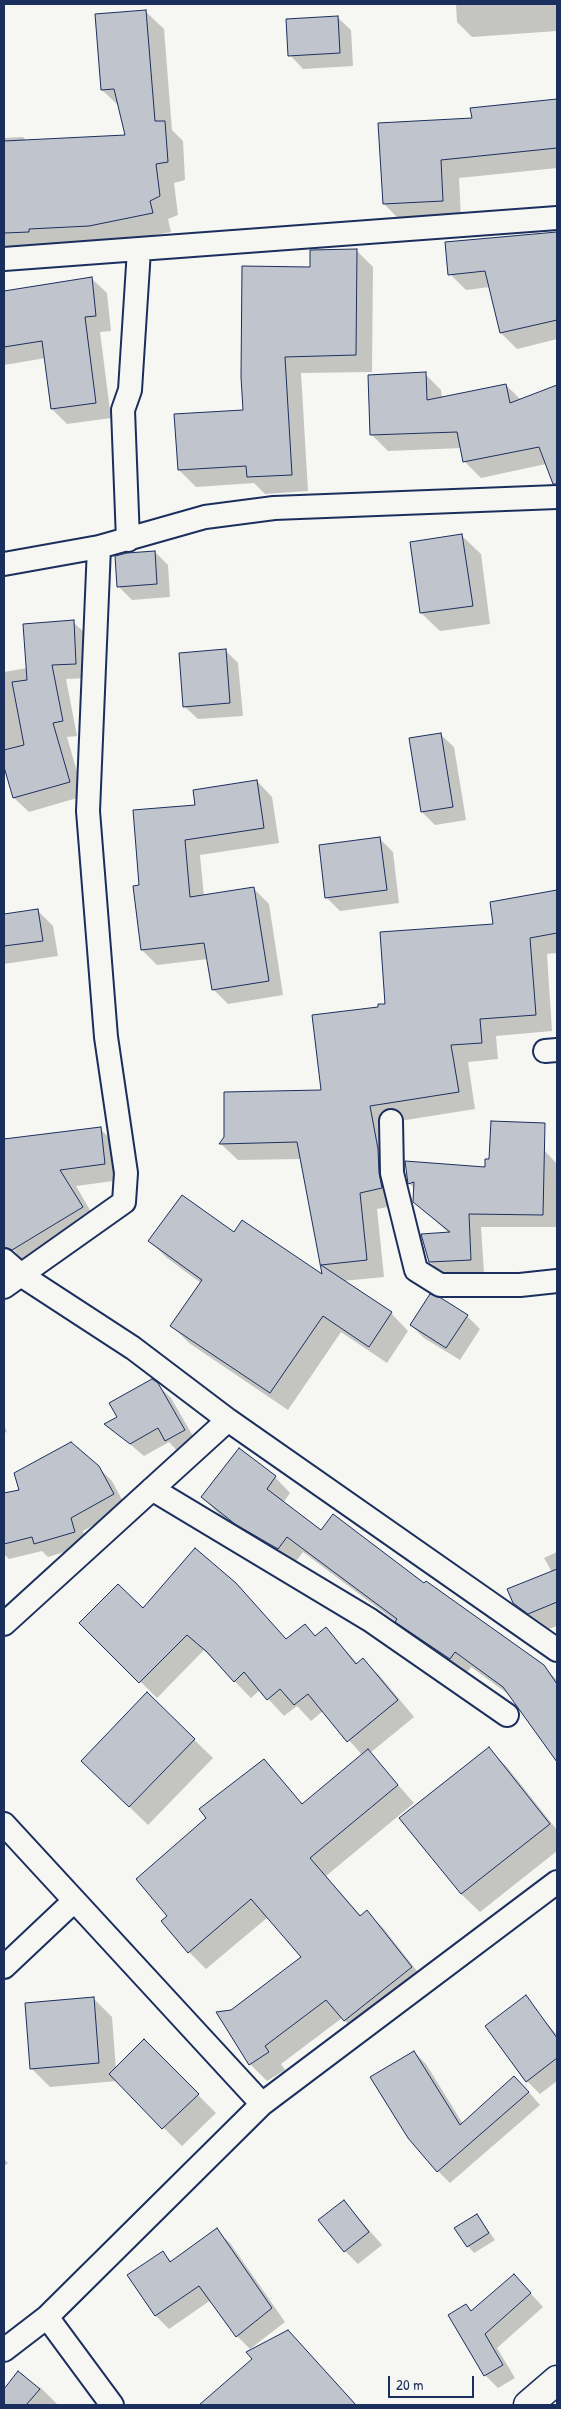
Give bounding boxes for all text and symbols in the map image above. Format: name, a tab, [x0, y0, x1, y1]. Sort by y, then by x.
scale bar	[391, 2366, 477, 2398]
text: 20 m	[396, 2374, 423, 2395]

